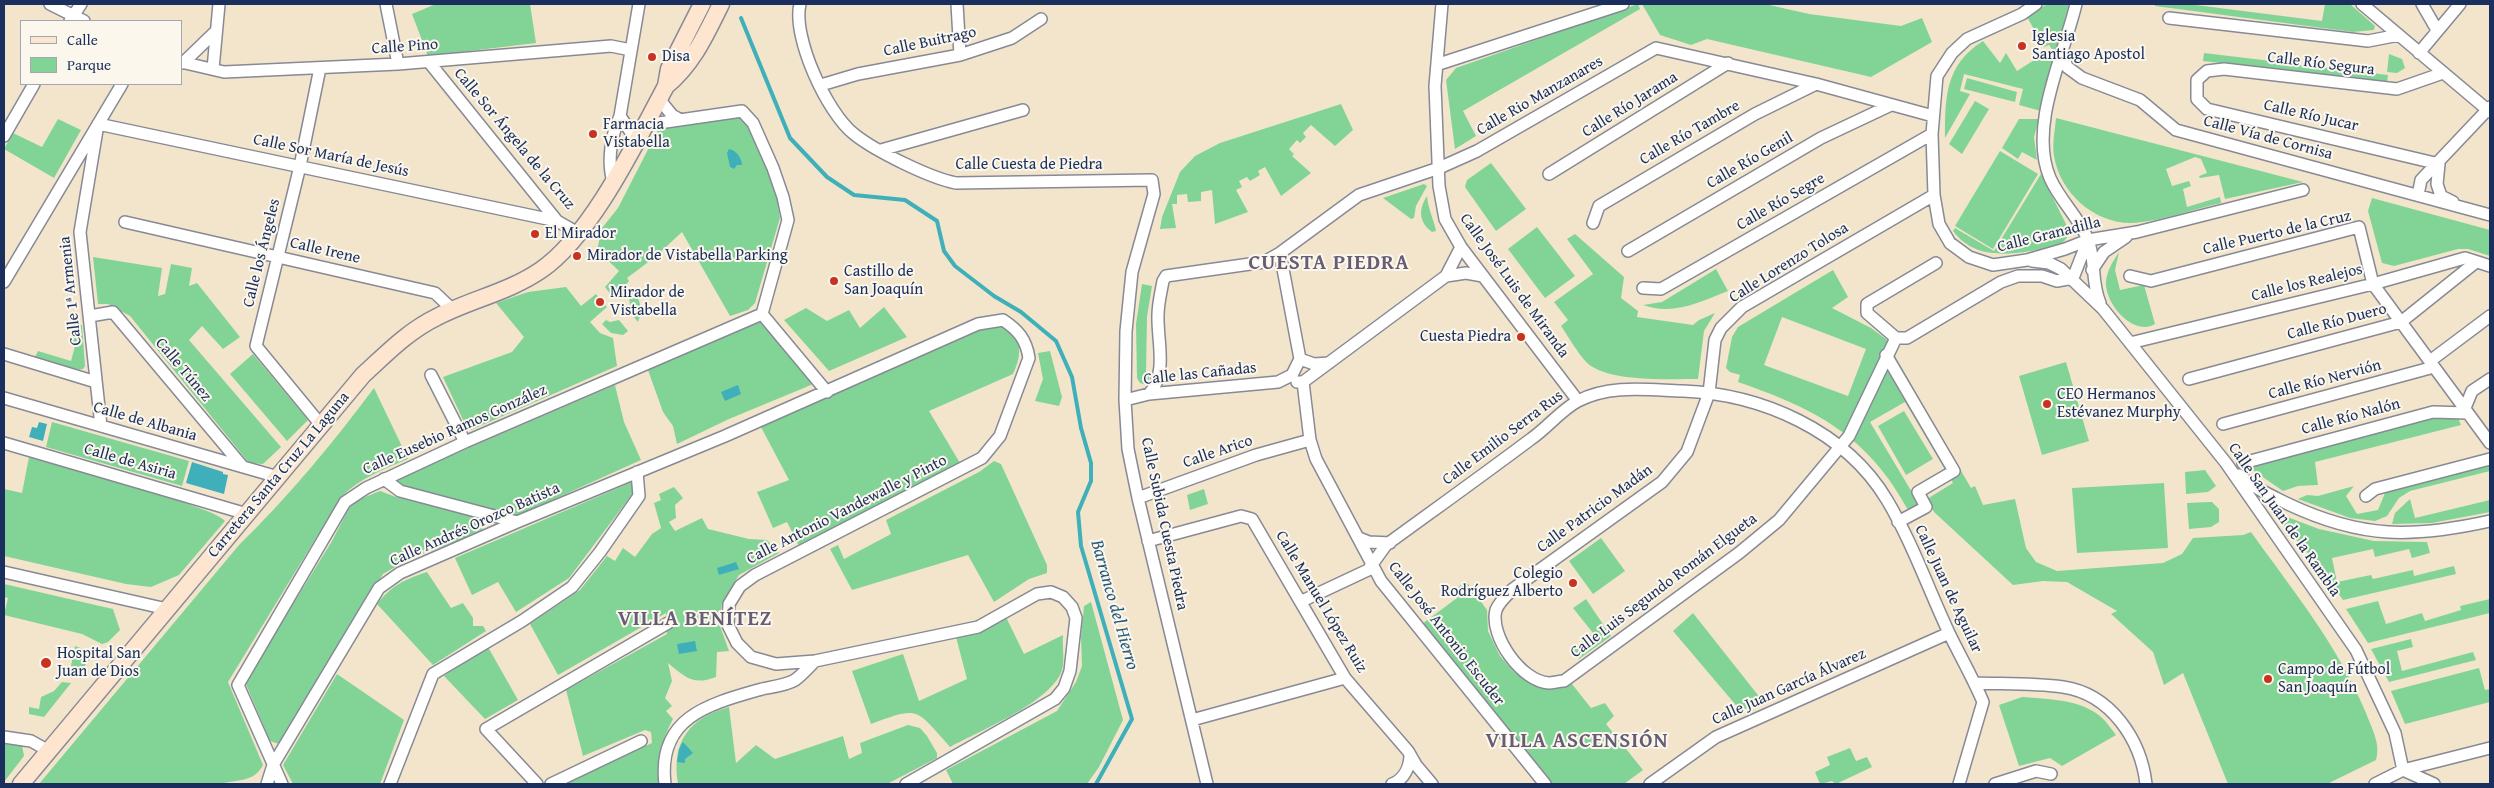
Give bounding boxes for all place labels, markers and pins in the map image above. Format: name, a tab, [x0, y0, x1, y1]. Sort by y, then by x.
place label: Iglesia Santiago Apostol	[2032, 27, 2145, 65]
marker: Iglesia Santiago Apostol	[2016, 40, 2028, 52]
place label: Disa	[662, 47, 690, 67]
marker: Disa	[646, 51, 658, 63]
place label: Farmacia Vistabella	[603, 115, 670, 153]
marker: Farmacia Vistabella	[587, 128, 599, 140]
place label: El Mirador	[545, 224, 616, 244]
marker: El Mirador	[529, 228, 541, 240]
place label: Mirador de Vistabella Parking	[587, 246, 788, 266]
marker: Mirador de Vistabella Parking	[571, 250, 583, 262]
place label: Castillo de San Joaquín	[844, 262, 923, 300]
marker: Castillo de San Joaquín	[828, 275, 840, 287]
place label: Mirador de Vistabella	[610, 283, 684, 321]
marker: Mirador de Vistabella	[594, 296, 606, 308]
place label: Cuesta Piedra	[1420, 327, 1511, 347]
marker: Cuesta Piedra	[1515, 331, 1527, 343]
place label: CEO Hermanos Estévanez Murphy	[2057, 385, 2181, 423]
marker: CEO Hermanos Estévanez Murphy	[2041, 398, 2053, 410]
place label: Colegio Rodríguez Alberto	[1441, 564, 1563, 602]
marker: Colegio Rodríguez Alberto	[1567, 577, 1579, 589]
place label: Hospital San Juan de Dios	[57, 644, 141, 682]
marker: Hospital San Juan de Dios	[39, 656, 53, 670]
place label: Campo de Fútbol San Joaquín	[2278, 660, 2390, 698]
marker: Campo de Fútbol San Joaquín	[2262, 673, 2274, 685]

